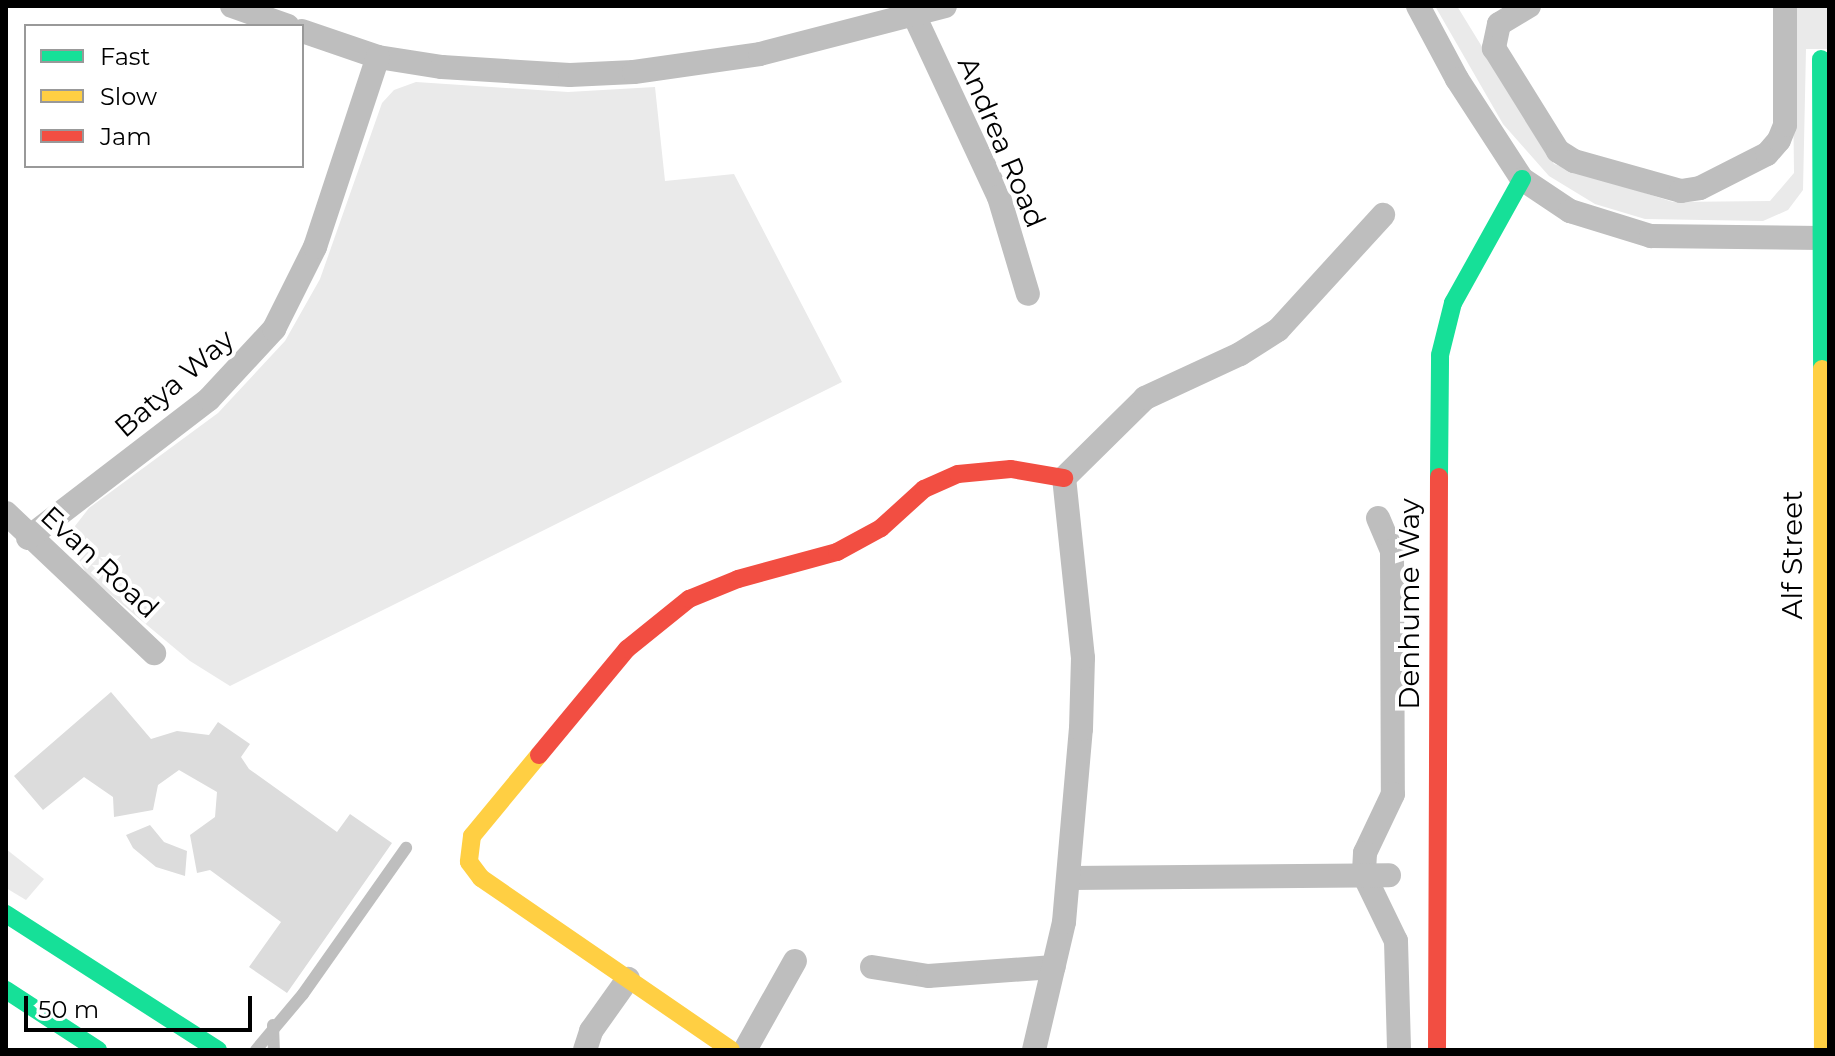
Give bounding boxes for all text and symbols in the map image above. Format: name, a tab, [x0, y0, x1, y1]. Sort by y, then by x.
legend	[24, 24, 304, 168]
text: Fast	[100, 42, 150, 71]
street label: Andrea Road	[951, 51, 1053, 233]
text: Slow	[100, 82, 157, 111]
text: Jam	[100, 122, 152, 151]
street label: Batya Way	[107, 322, 241, 444]
street label: Alf Street	[1775, 490, 1809, 620]
street label: Denhume Way	[1392, 498, 1426, 710]
street label: Evan Road	[34, 499, 166, 625]
scale bar	[28, 980, 256, 1030]
text: 50 m	[38, 995, 99, 1024]

